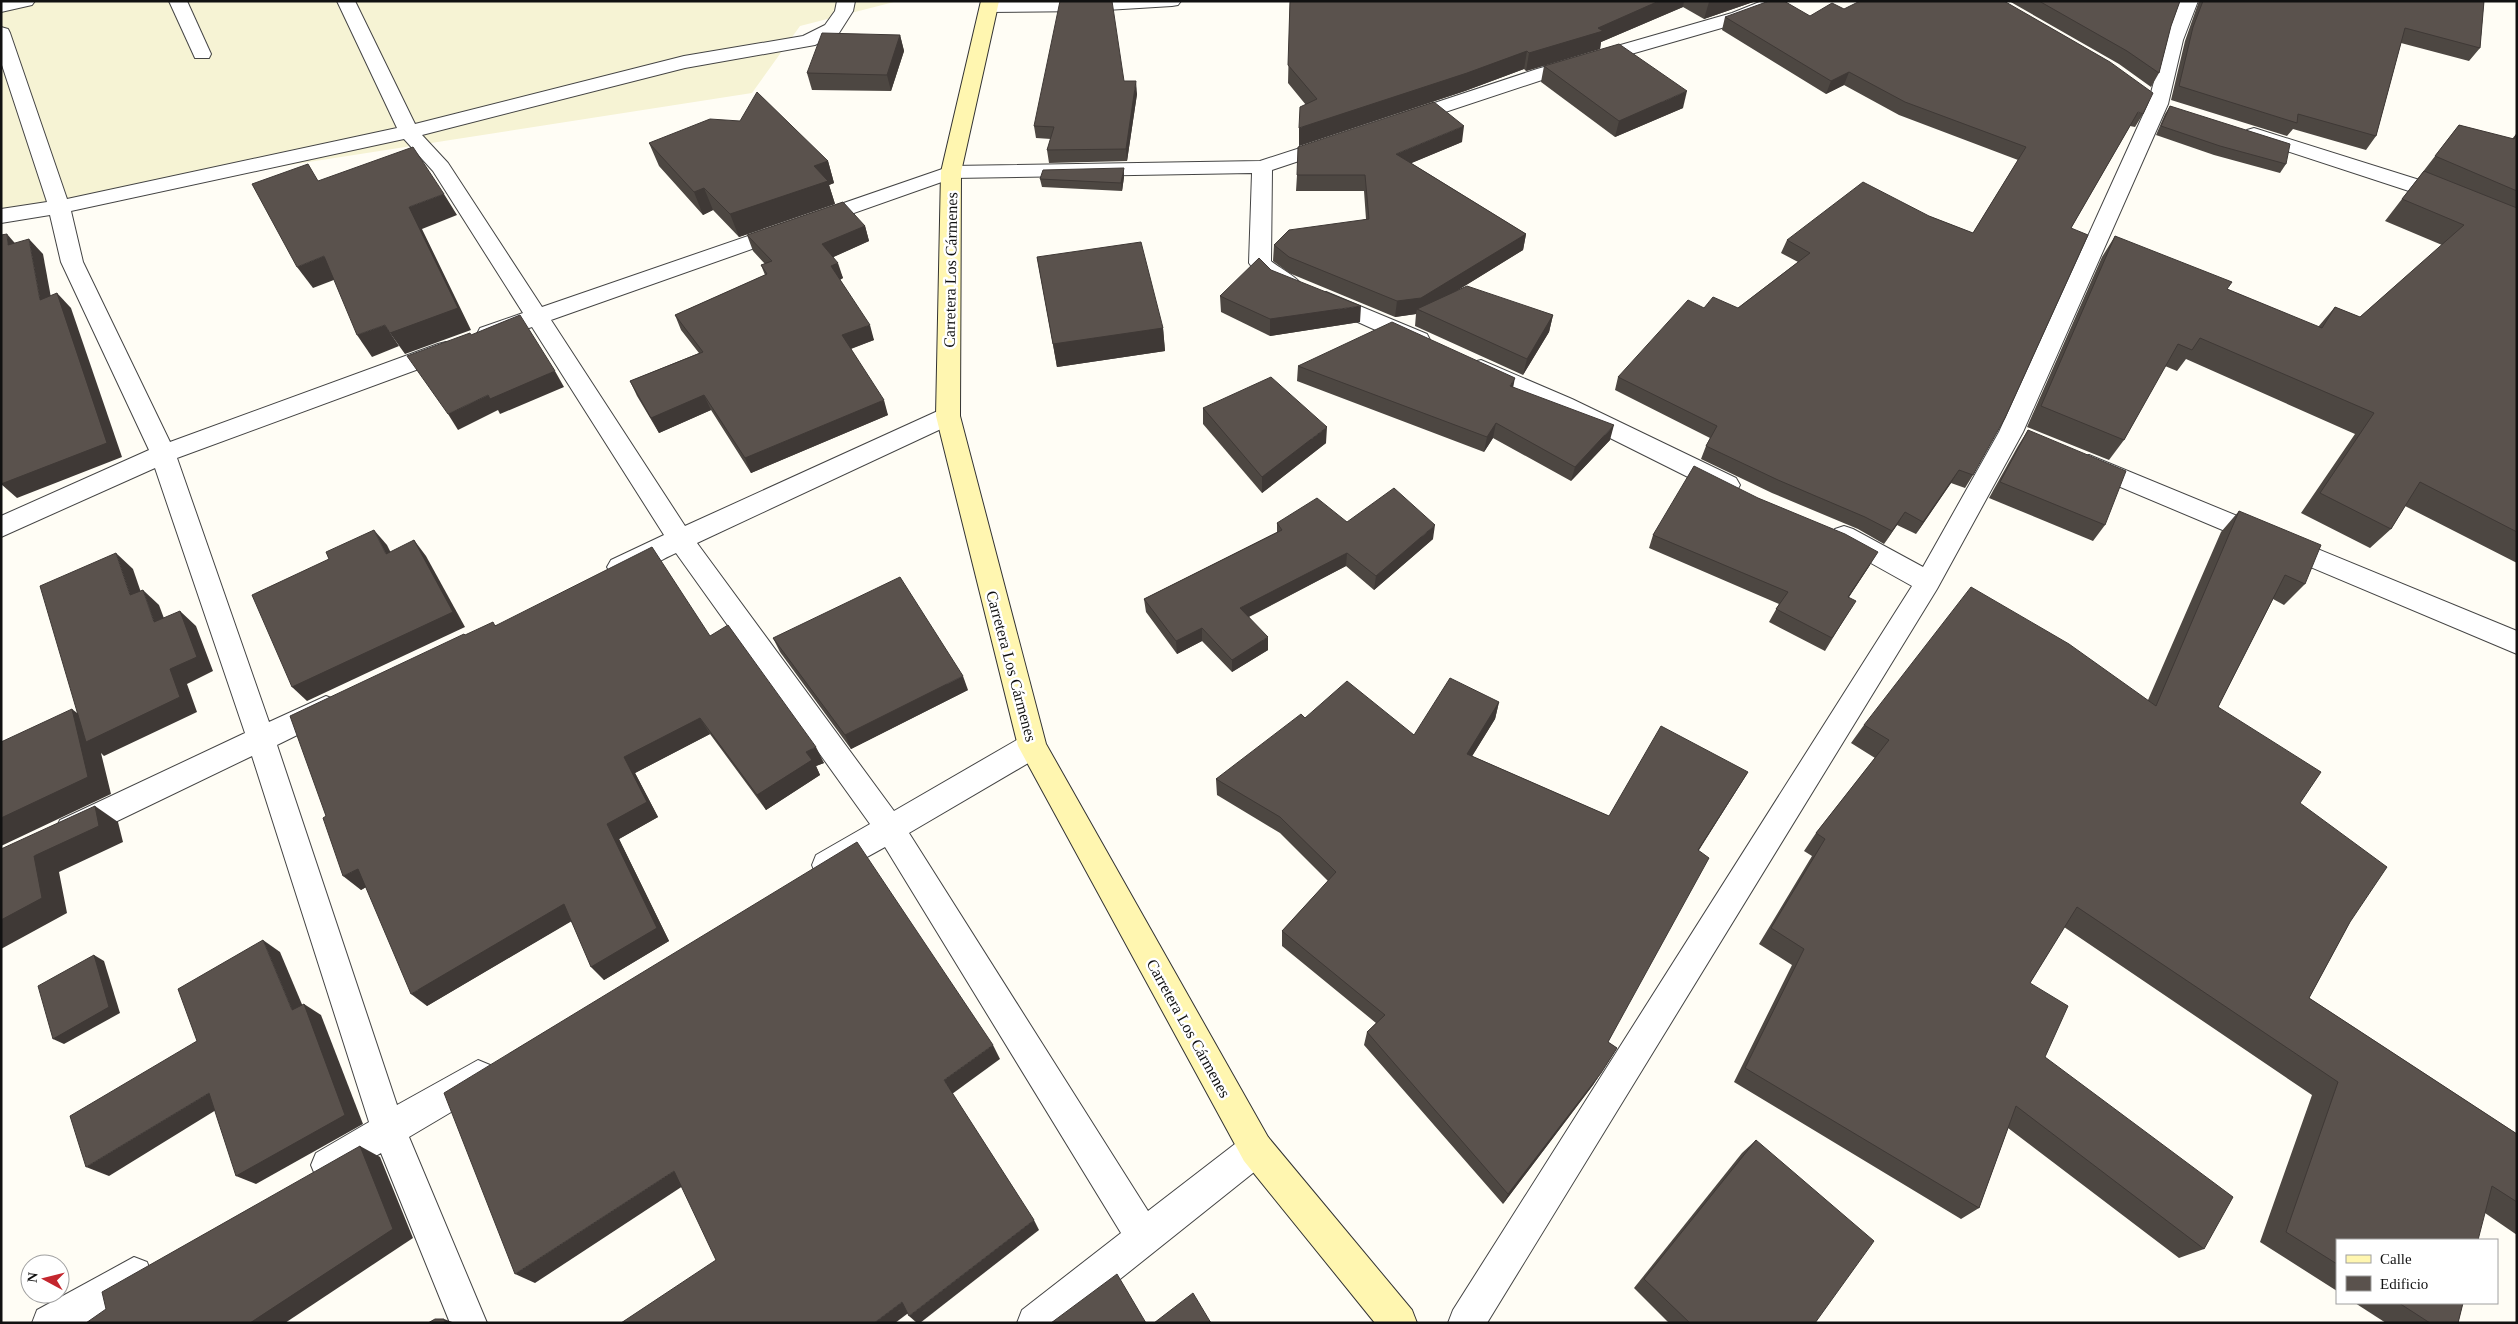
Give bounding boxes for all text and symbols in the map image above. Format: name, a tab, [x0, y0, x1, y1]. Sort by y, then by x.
street label: Carretera Los Cármenes	[941, 192, 960, 348]
street label: Carretera Los Cármenes	[983, 589, 1040, 743]
street label: Carretera Los Cármenes	[1143, 956, 1234, 1100]
legend	[2336, 1239, 2498, 1304]
text: Calle	[2380, 1251, 2412, 1267]
north arrow	[20, 1254, 70, 1304]
text: N	[25, 1272, 41, 1283]
text: Edificio	[2380, 1276, 2428, 1292]

